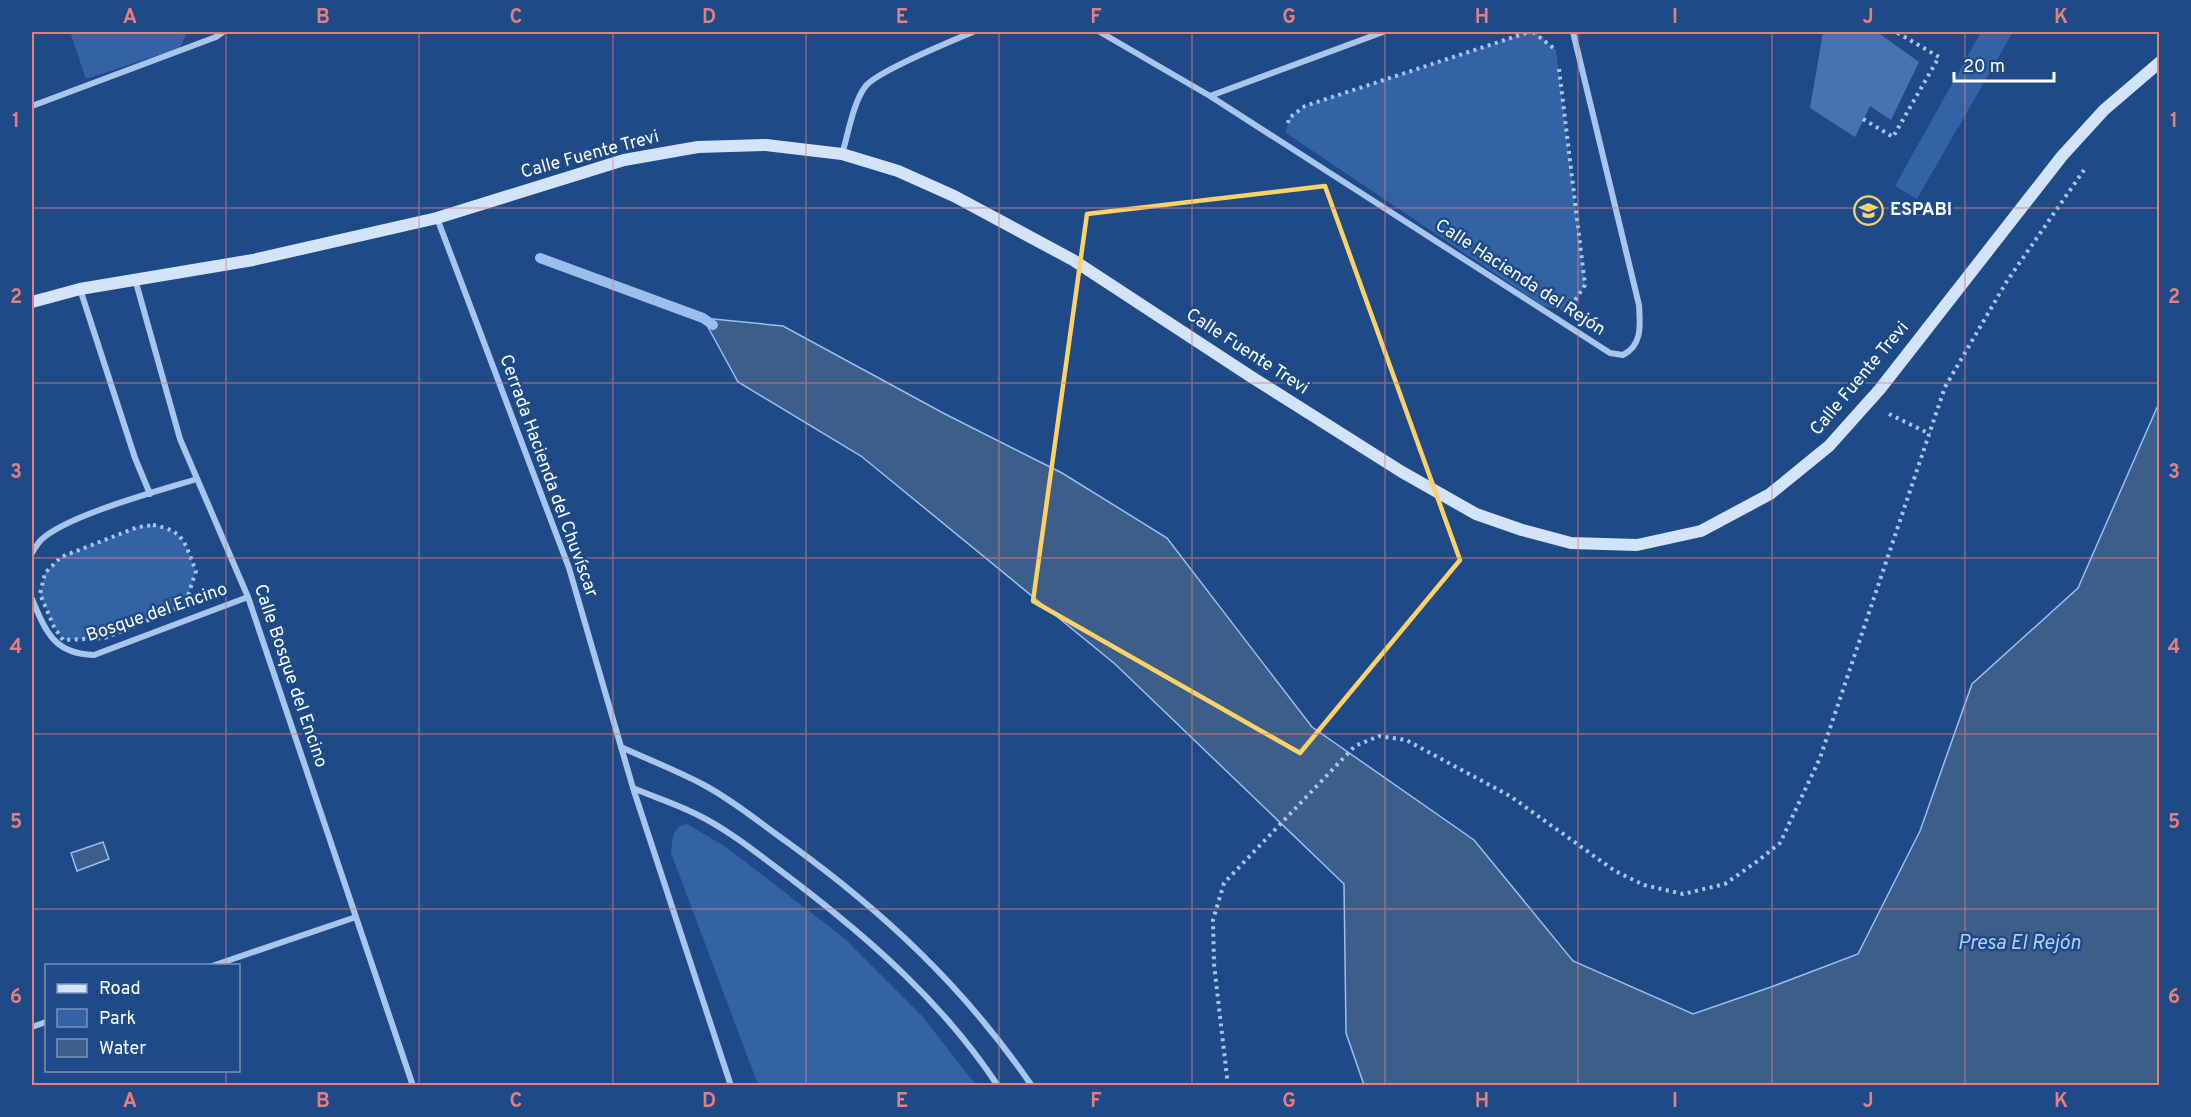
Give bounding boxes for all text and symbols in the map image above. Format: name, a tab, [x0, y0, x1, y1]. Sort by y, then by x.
text: A	[123, 5, 137, 31]
text: B	[316, 5, 330, 31]
text: C	[510, 5, 522, 31]
text: D	[702, 5, 716, 31]
text: E	[896, 5, 908, 31]
text: F	[1090, 5, 1102, 31]
text: G	[1282, 5, 1296, 31]
text: H	[1475, 5, 1489, 31]
text: I	[1672, 5, 1678, 31]
text: J	[1862, 5, 1874, 31]
text: K	[2054, 5, 2068, 31]
scale bar	[1954, 45, 2054, 83]
text: 20 m	[1963, 56, 2005, 79]
text: 1	[12, 109, 20, 135]
text: 1	[2170, 109, 2178, 135]
street label: Calle Fuente Trevi	[518, 125, 662, 185]
school or university icon: ESPABI	[1853, 194, 1885, 226]
place label: ESPABI	[1890, 199, 1952, 222]
street label: Calle Hacienda del Rejón	[1430, 214, 1610, 342]
text: 2	[10, 285, 22, 311]
text: 2	[2168, 285, 2180, 311]
street label: Calle Fuente Trevi	[1181, 304, 1313, 400]
street label: Calle Fuente Trevi	[1806, 317, 1914, 441]
street label: Cerrada Hacienda del Chuvíscar	[493, 352, 603, 600]
text: 3	[10, 460, 22, 486]
text: 3	[2168, 460, 2180, 486]
street label: Bosque del Encino	[83, 578, 231, 648]
street label: Calle Bosque del Encino	[248, 581, 332, 771]
text: 4	[10, 635, 22, 661]
text: 4	[2168, 635, 2180, 661]
text: 5	[10, 810, 22, 836]
text: 5	[2168, 810, 2180, 836]
water label: Presa El Rejón	[1957, 931, 2081, 957]
legend	[45, 964, 240, 1072]
text: Road	[99, 978, 141, 1001]
text: 6	[10, 985, 22, 1011]
text: 6	[2168, 985, 2180, 1011]
text: Park	[99, 1008, 136, 1031]
text: Water	[99, 1038, 146, 1061]
text: A	[123, 1089, 137, 1115]
text: B	[316, 1089, 330, 1115]
text: C	[510, 1089, 522, 1115]
text: D	[702, 1089, 716, 1115]
text: E	[896, 1089, 908, 1115]
text: F	[1090, 1089, 1102, 1115]
text: G	[1282, 1089, 1296, 1115]
text: H	[1475, 1089, 1489, 1115]
text: I	[1672, 1089, 1678, 1115]
text: J	[1862, 1089, 1874, 1115]
text: K	[2054, 1089, 2068, 1115]

